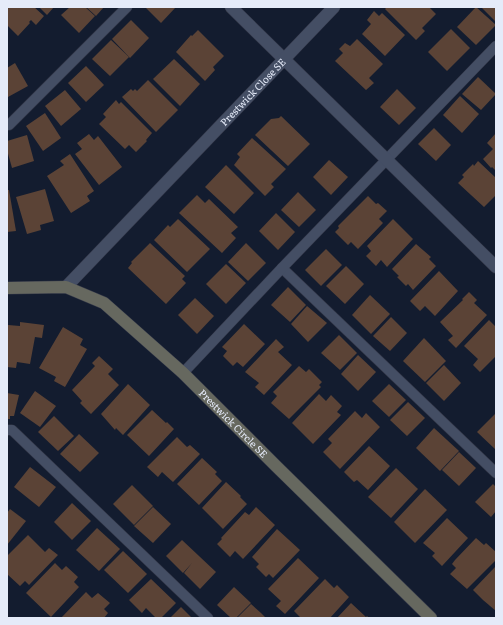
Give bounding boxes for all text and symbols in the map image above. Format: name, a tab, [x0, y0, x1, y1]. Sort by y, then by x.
street label: Prestwick Close SE	[216, 54, 288, 129]
street label: Prestwick Circle SE	[196, 385, 271, 461]

